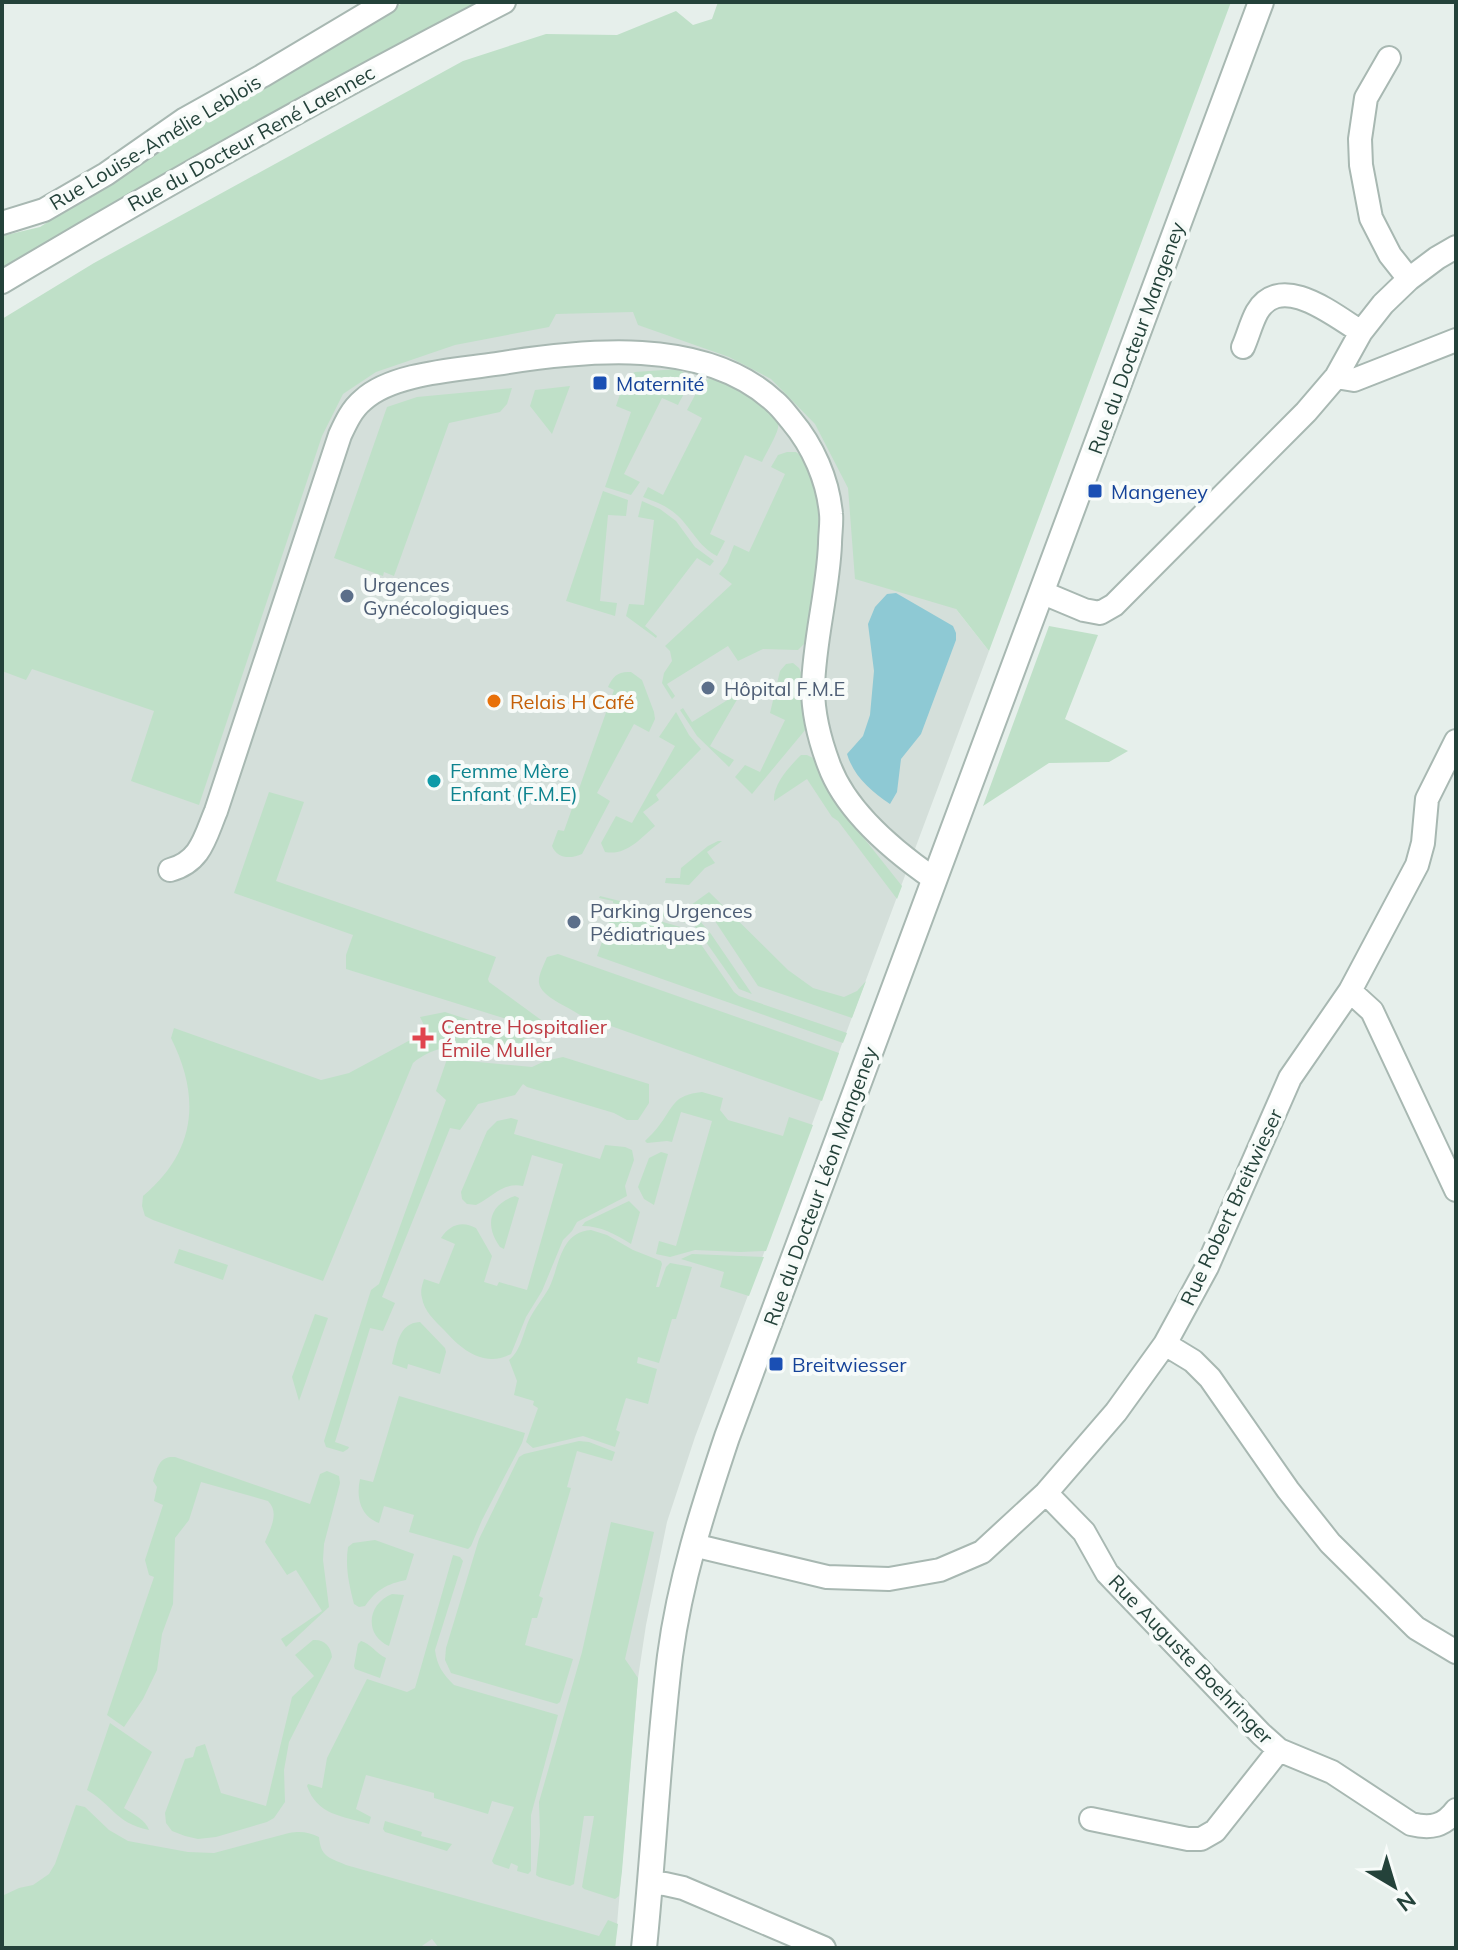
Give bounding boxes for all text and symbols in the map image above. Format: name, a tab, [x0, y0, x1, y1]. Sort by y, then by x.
street label: Rue du Docteur René Laennec	[123, 59, 379, 216]
street label: Rue Louise-Amélie Leblois	[45, 69, 265, 215]
street label: Rue du Docteur Mangeney	[1082, 218, 1190, 457]
place label: Maternité	[616, 371, 704, 396]
marker: Maternité	[591, 374, 609, 392]
place label: Mangeney	[1111, 479, 1208, 504]
marker: Mangeney	[1086, 482, 1104, 500]
place label: Urgences Gynécologiques	[363, 572, 509, 620]
marker: Urgences Gynécologiques	[338, 587, 356, 605]
place label: Hôpital F.M.E	[724, 676, 845, 701]
marker: Hôpital F.M.E	[699, 679, 717, 697]
place label: Relais H Café	[510, 689, 634, 714]
marker: Relais H Café	[485, 692, 503, 710]
place label: Femme Mère Enfant (F.M.E)	[450, 758, 578, 806]
marker: Femme Mère Enfant (F.M.E)	[425, 772, 443, 790]
place label: Parking Urgences Pédiatriques	[590, 898, 753, 946]
marker: Parking Urgences Pédiatriques	[565, 913, 583, 931]
place label: Centre Hospitalier Émile Muller	[441, 1014, 608, 1062]
marker: Centre Hospitalier Émile Muller	[412, 1027, 434, 1049]
street label: Rue du Docteur Léon Mangeney	[758, 1043, 882, 1329]
street label: Rue Robert Breitwieser	[1174, 1104, 1288, 1309]
place label: Breitwiesser	[792, 1352, 907, 1377]
marker: Breitwiesser	[767, 1355, 785, 1373]
street label: Rue Auguste Boehringer	[1104, 1569, 1279, 1749]
north arrow	[1354, 1846, 1434, 1926]
text: N	[1391, 1886, 1421, 1918]

